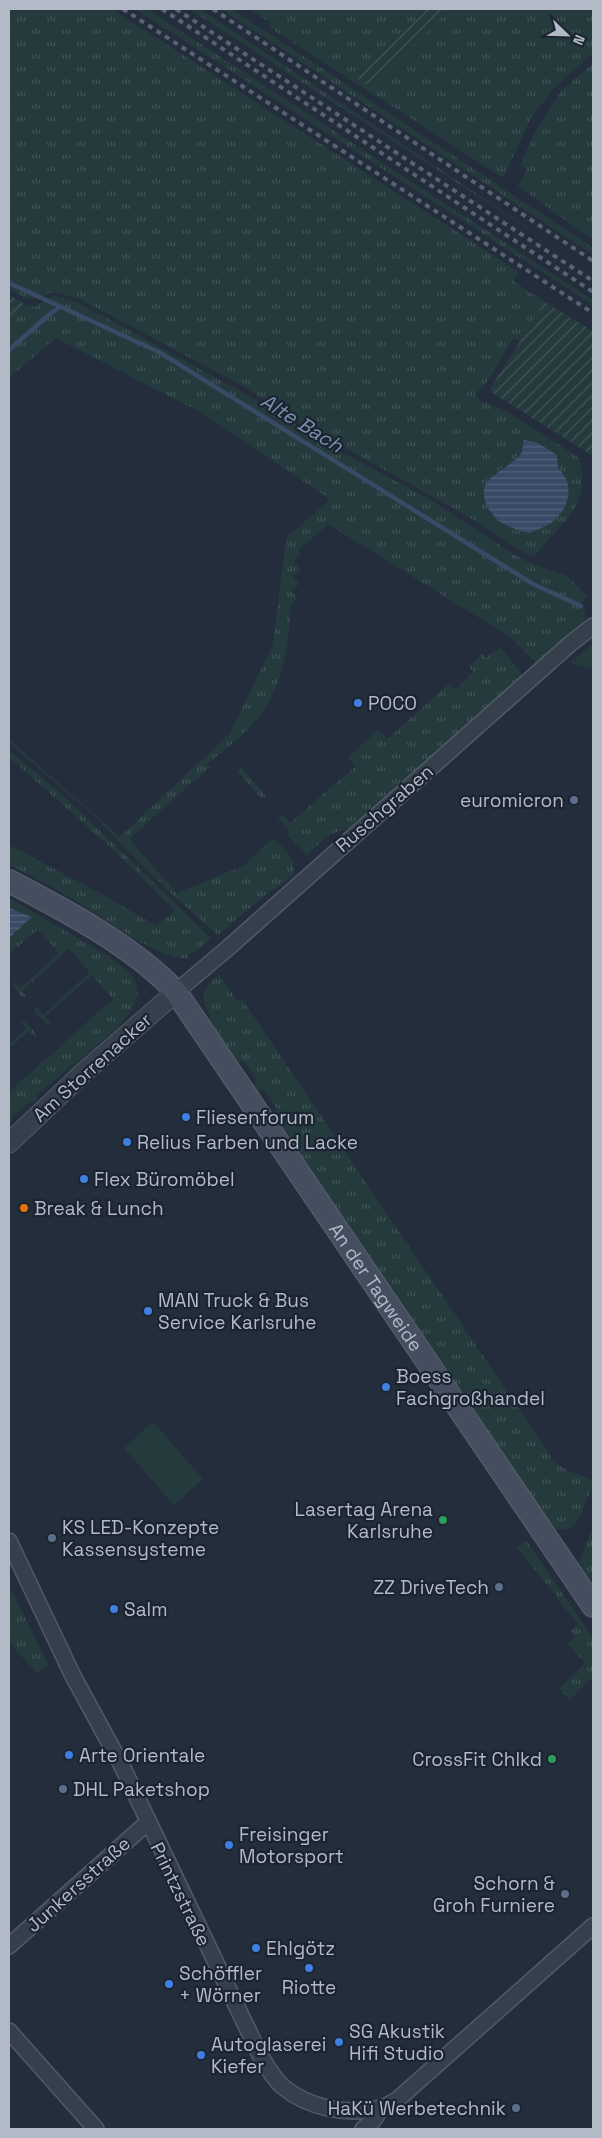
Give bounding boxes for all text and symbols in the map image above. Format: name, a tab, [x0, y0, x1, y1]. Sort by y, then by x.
north arrow	[542, 10, 592, 60]
text: N	[569, 32, 589, 48]
water label: Alte Bach	[256, 388, 349, 459]
place label: POCO	[368, 691, 417, 716]
marker: POCO	[352, 697, 364, 709]
street label: Ruschgraben	[330, 759, 438, 858]
place label: euromicron	[460, 788, 564, 813]
marker: euromicron	[568, 794, 580, 806]
street label: Am Storrenacker	[27, 1007, 157, 1128]
place label: Fliesenforum	[196, 1105, 314, 1130]
marker: Fliesenforum	[180, 1111, 192, 1123]
place label: Relius Farben und Lacke	[137, 1130, 358, 1155]
marker: Relius Farben und Lacke	[121, 1136, 133, 1148]
place label: Flex Büromöbel	[94, 1167, 235, 1192]
marker: Flex Büromöbel	[78, 1173, 90, 1185]
place label: Break & Lunch	[34, 1196, 164, 1221]
marker: Break & Lunch	[18, 1202, 30, 1214]
street label: An der Tagweide	[323, 1218, 429, 1356]
place label: MAN Truck & Bus Service Karlsruhe	[158, 1288, 316, 1335]
marker: MAN Truck & Bus Service Karlsruhe	[142, 1305, 154, 1317]
place label: Boess Fachgroßhandel	[396, 1364, 545, 1411]
marker: Boess Fachgroßhandel	[380, 1381, 392, 1393]
place label: Lasertag Arena Karlsruhe	[295, 1497, 433, 1544]
marker: Lasertag Arena Karlsruhe	[437, 1514, 449, 1526]
place label: KS LED-Konzepte Kassensysteme	[62, 1515, 219, 1562]
marker: KS LED-Konzepte Kassensysteme	[46, 1532, 58, 1544]
place label: ZZ DriveTech	[373, 1575, 489, 1600]
marker: ZZ DriveTech	[493, 1581, 505, 1593]
place label: Salm	[124, 1597, 168, 1622]
marker: Salm	[108, 1603, 120, 1615]
place label: Arte Orientale	[79, 1743, 205, 1768]
place label: CrossFit Chlkd	[412, 1747, 542, 1772]
marker: Arte Orientale	[63, 1749, 75, 1761]
marker: CrossFit Chlkd	[546, 1753, 558, 1765]
place label: DHL Paketshop	[73, 1777, 210, 1802]
marker: DHL Paketshop	[57, 1783, 69, 1795]
place label: Freisinger Motorsport	[239, 1822, 344, 1869]
street label: Junkersstraße	[21, 1831, 136, 1938]
street label: Printzstraße	[145, 1838, 216, 1950]
marker: Freisinger Motorsport	[223, 1839, 235, 1851]
place label: Schorn & Groh Furniere	[433, 1871, 555, 1918]
marker: Schorn & Groh Furniere	[559, 1888, 571, 1900]
place label: Ehlgötz	[266, 1936, 335, 1961]
marker: Ehlgötz	[250, 1942, 262, 1954]
place label: Schöffler + Wörner	[179, 1961, 262, 2008]
marker: Riotte	[303, 1962, 315, 1974]
place label: Riotte	[282, 1975, 336, 2000]
marker: Schöffler + Wörner	[163, 1978, 175, 1990]
place label: SG Akustik Hifi Studio	[349, 2019, 445, 2066]
place label: Autoglaserei Kiefer	[211, 2032, 326, 2079]
marker: SG Akustik Hifi Studio	[333, 2036, 345, 2048]
marker: Autoglaserei Kiefer	[195, 2049, 207, 2061]
place label: HaKü Werbetechnik	[328, 2096, 506, 2121]
marker: HaKü Werbetechnik	[510, 2102, 522, 2114]

